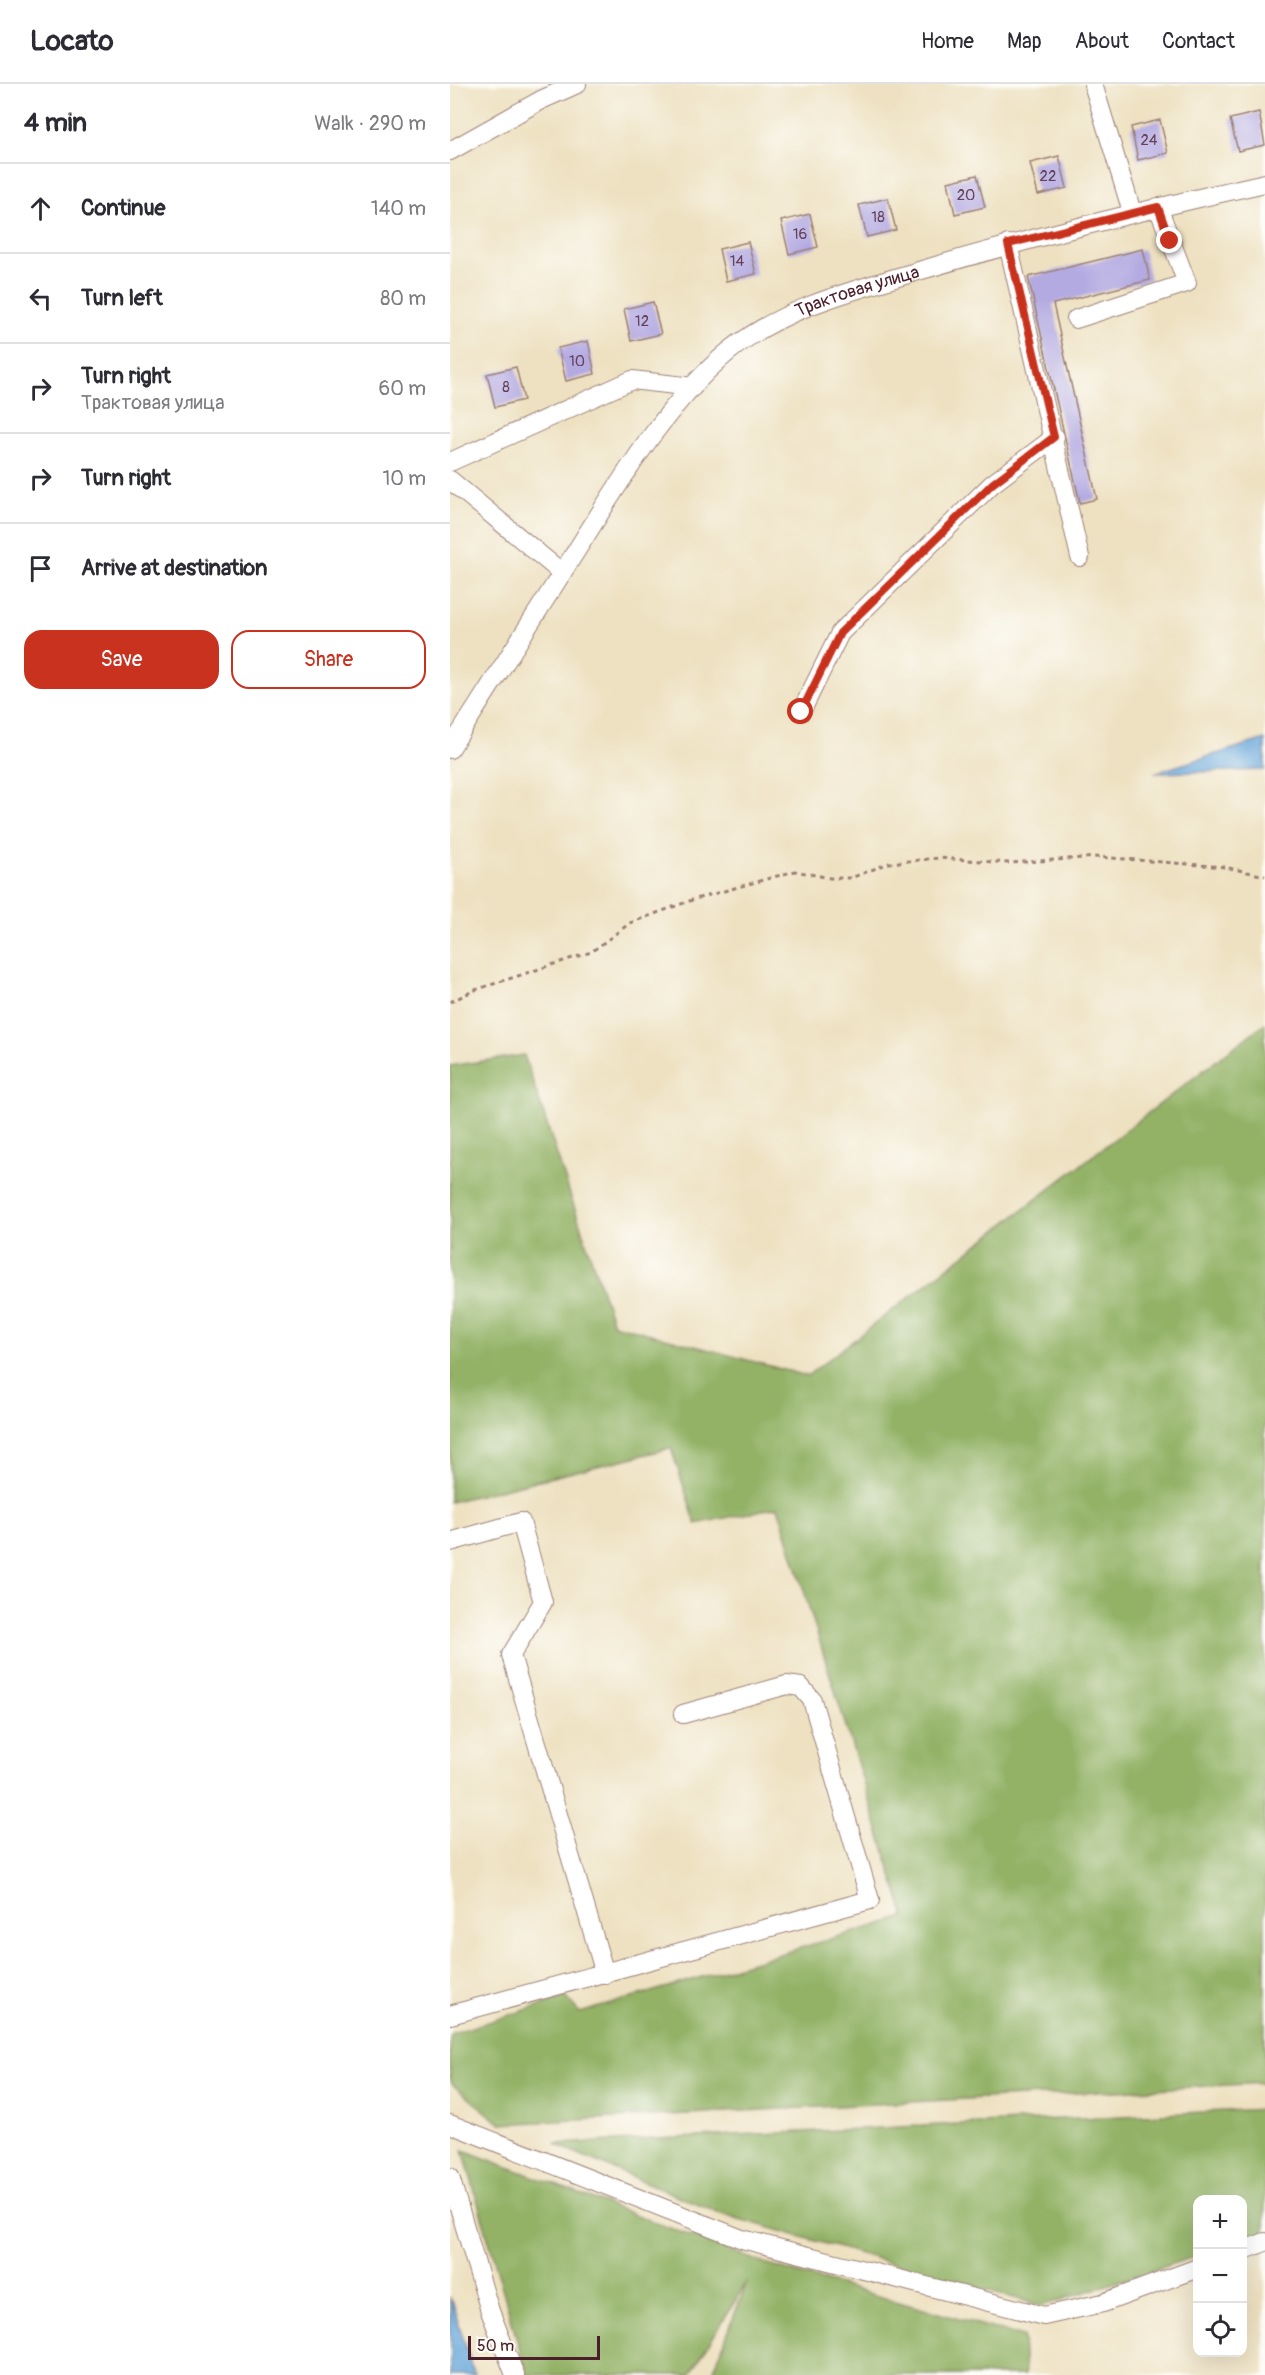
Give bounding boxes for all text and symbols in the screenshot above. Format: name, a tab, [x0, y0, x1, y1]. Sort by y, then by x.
text: Locato	[30, 24, 114, 59]
text: Home	[921, 28, 974, 55]
text: Map	[1007, 28, 1042, 55]
text: About	[1075, 28, 1129, 55]
text: Contact	[1162, 28, 1235, 55]
text: 4 min	[24, 107, 87, 139]
text: Walk · 290 m	[314, 111, 426, 136]
house number: 24	[1140, 131, 1158, 150]
house number: 22	[1040, 167, 1056, 186]
house number: 20	[957, 186, 975, 205]
icon: ahead	[24, 192, 57, 225]
text: Continue	[81, 194, 165, 222]
text: 140 m	[371, 196, 426, 221]
house number: 18	[871, 208, 885, 227]
house number: 16	[793, 225, 807, 244]
route end	[1156, 227, 1182, 253]
house number: 14	[730, 252, 745, 271]
street label: Трактовая улица	[792, 260, 922, 323]
icon: left	[24, 282, 57, 315]
text: Turn left	[81, 284, 163, 312]
text: 80 m	[380, 286, 426, 311]
house number: 12	[635, 312, 649, 331]
house number: 10	[569, 352, 585, 371]
text: Turn right	[81, 362, 171, 390]
icon: right	[24, 372, 57, 405]
text: 60 m	[379, 376, 426, 401]
house number: 8	[502, 378, 510, 397]
text: Трактовая улица	[81, 390, 225, 415]
icon: right	[24, 462, 57, 495]
text: Turn right	[81, 464, 171, 492]
text: 10 m	[382, 466, 426, 491]
icon: arrive	[24, 552, 57, 585]
text: Arrive at destination	[81, 554, 267, 582]
button: Save	[24, 630, 219, 689]
button: Share	[231, 630, 426, 689]
route start	[787, 698, 813, 724]
map controls	[1193, 2195, 1247, 2357]
button: +	[1193, 2195, 1247, 2249]
button: −	[1193, 2249, 1247, 2303]
button: locate	[1193, 2303, 1247, 2357]
scale bar	[468, 2333, 600, 2360]
text: 50 m	[477, 2336, 514, 2356]

